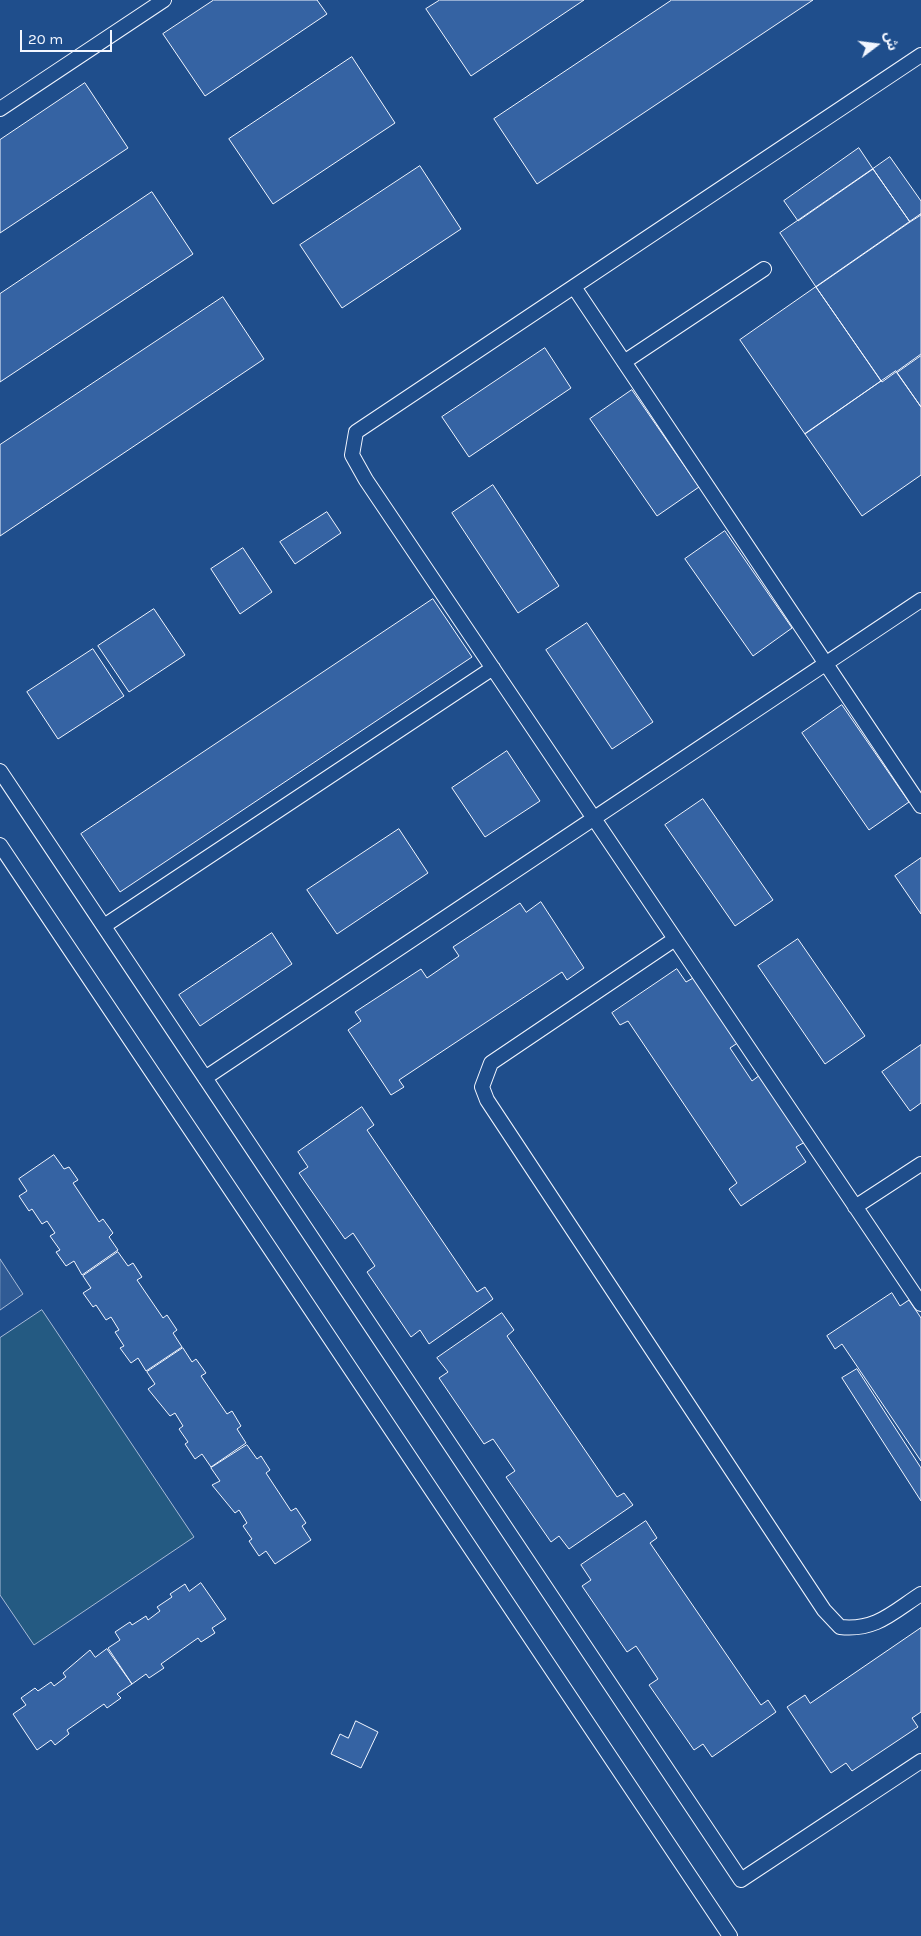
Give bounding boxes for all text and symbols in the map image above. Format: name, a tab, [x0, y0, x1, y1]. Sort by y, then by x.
scale bar	[22, 20, 115, 52]
north arrow	[851, 20, 901, 70]
text: 20 m	[28, 30, 63, 48]
text: ش	[880, 30, 902, 52]

